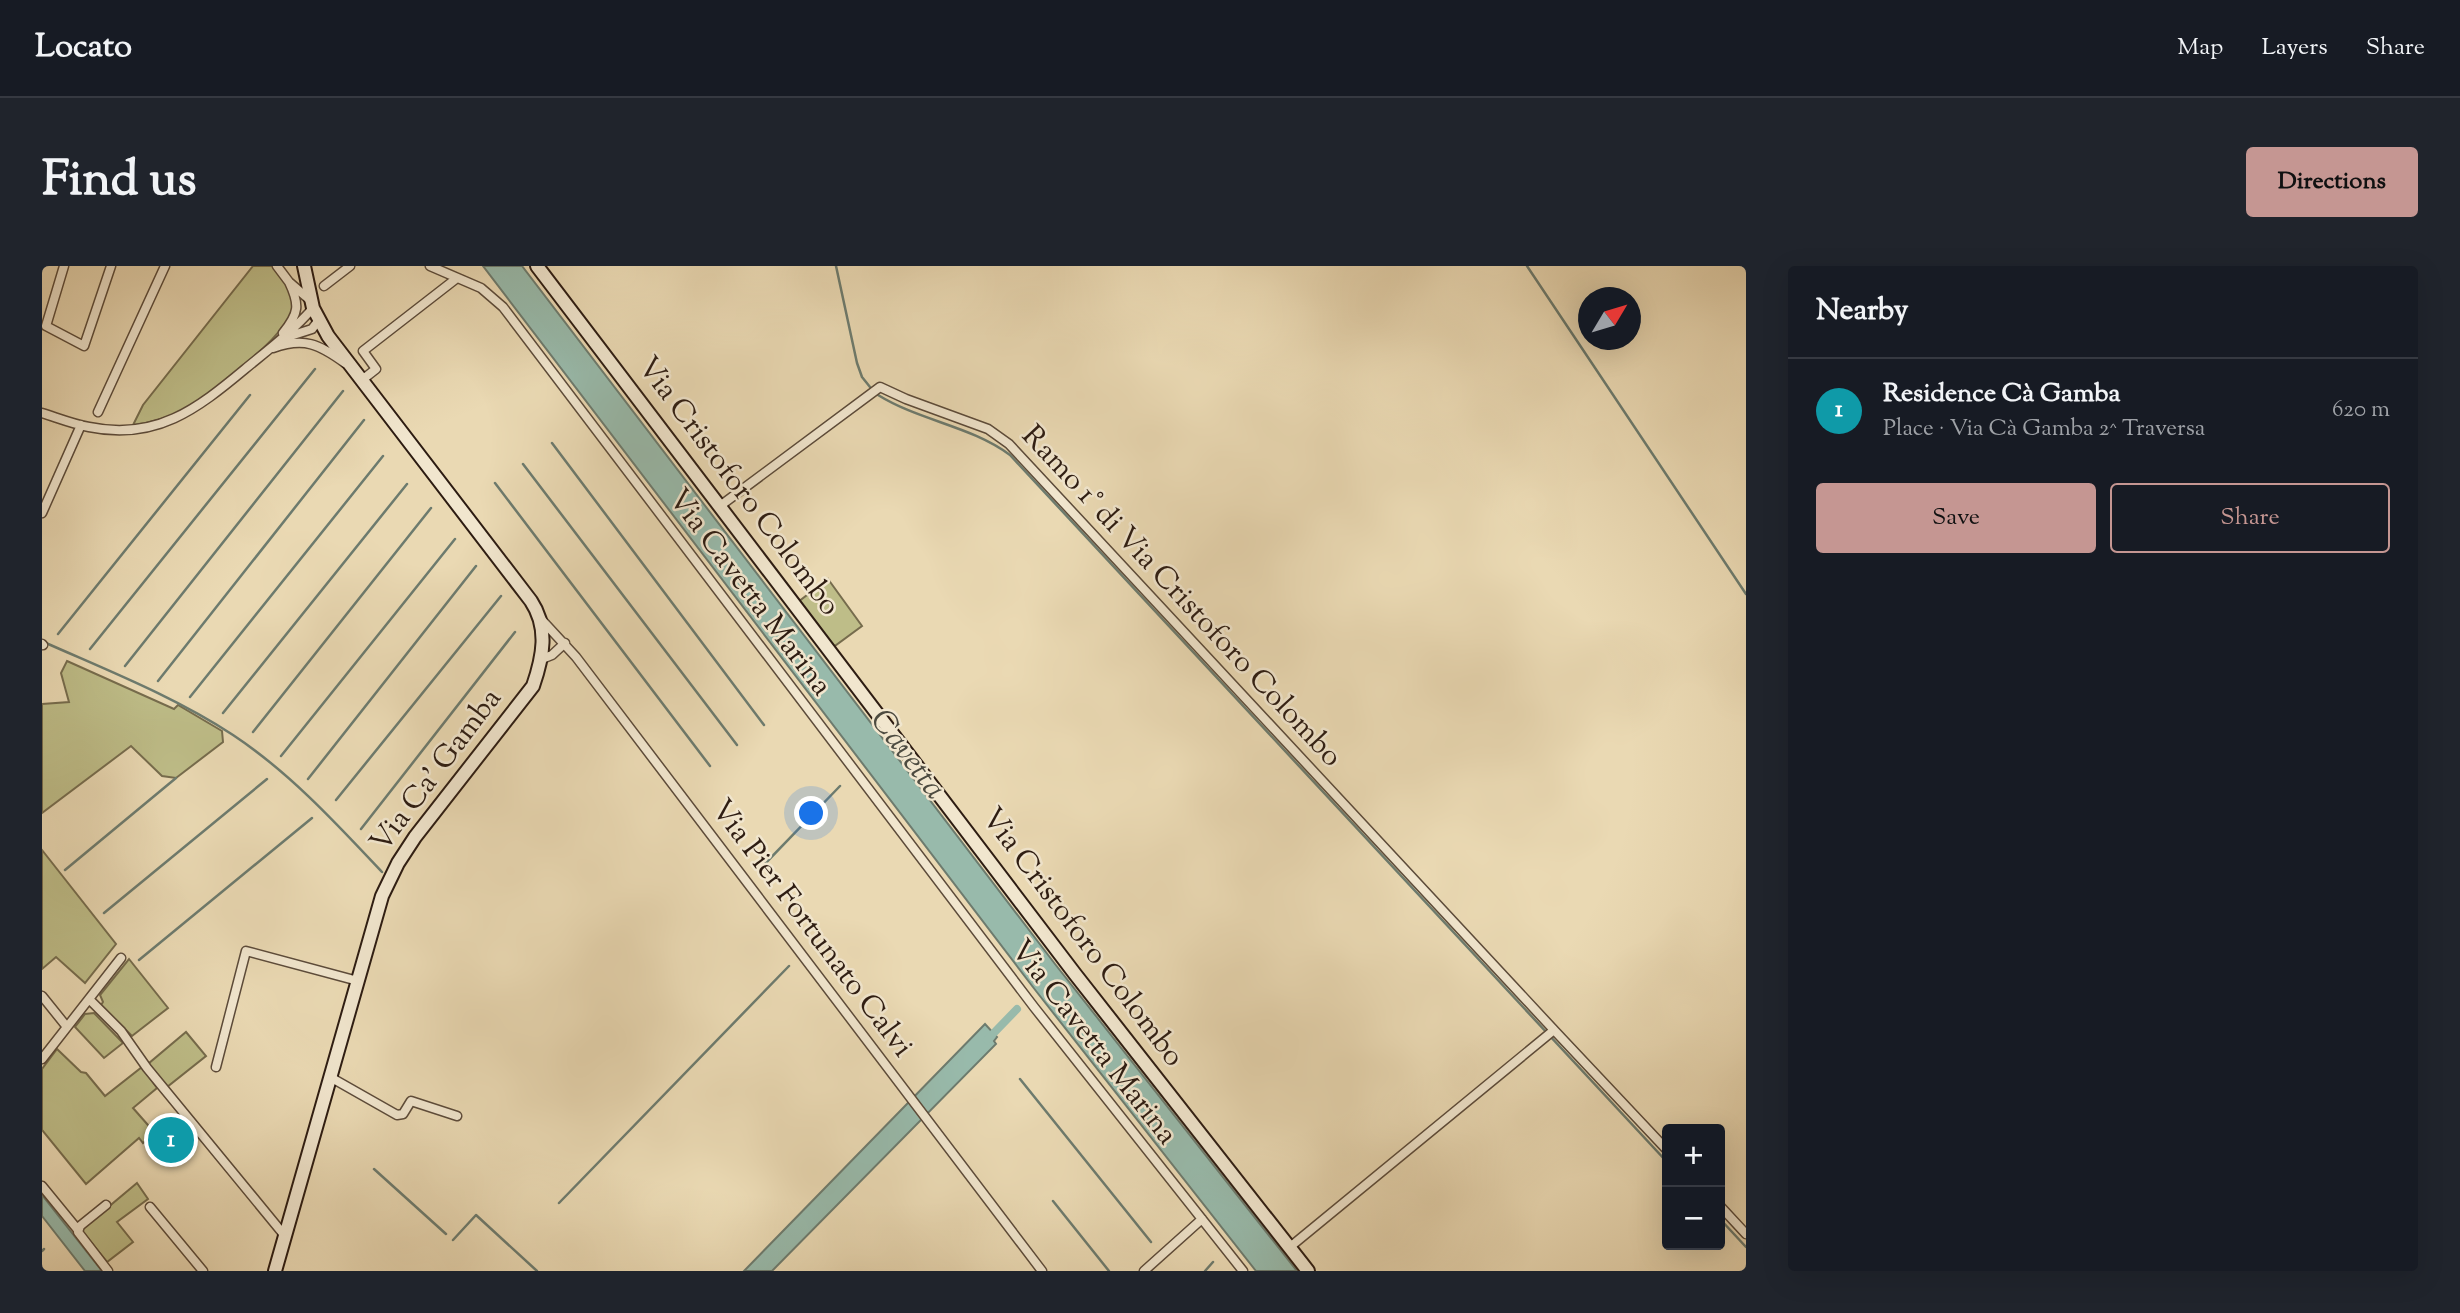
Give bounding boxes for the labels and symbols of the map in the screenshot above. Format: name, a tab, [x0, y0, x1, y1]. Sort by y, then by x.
north arrow	[1578, 287, 1641, 350]
street label: Via Cristoforo Colombo	[626, 348, 850, 626]
street label: Ramo 1° di Via Cristoforo Colombo	[1011, 416, 1351, 778]
street label: Via Cavetta Marina	[657, 480, 842, 706]
street label: Via Ca' Gamba	[361, 680, 513, 862]
water label: Cavetta	[858, 700, 956, 810]
street label: Via Pier Fortunato Calvi	[700, 791, 922, 1067]
your location	[794, 796, 828, 830]
street label: Via Cristoforo Colombo	[970, 799, 1194, 1077]
street label: Via Cavetta Marina	[999, 931, 1187, 1155]
pin: 1	[148, 1114, 194, 1166]

